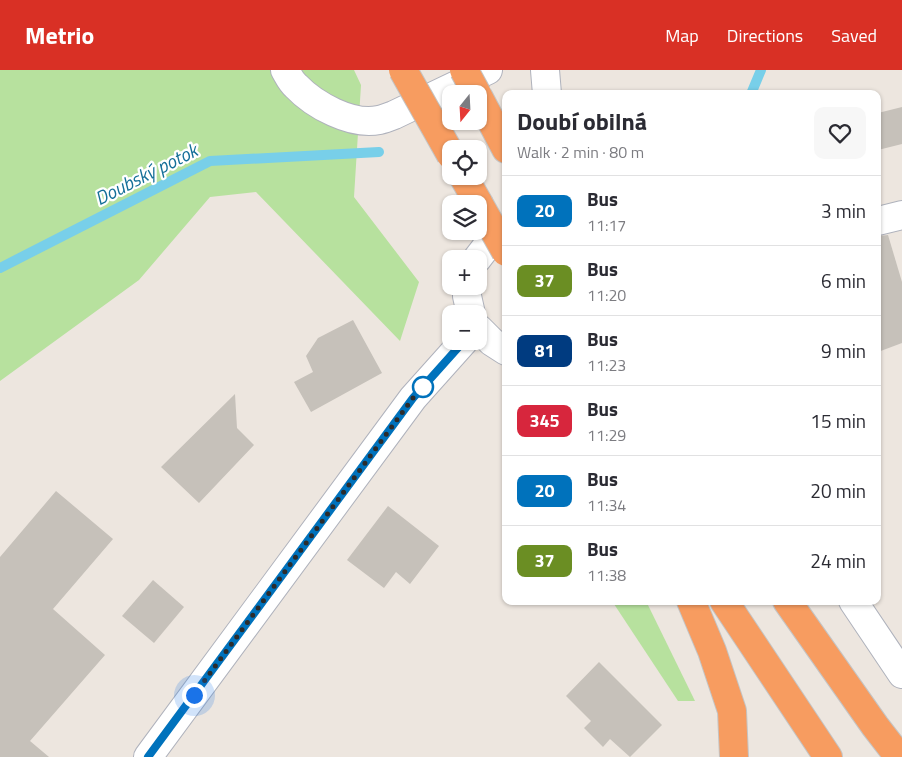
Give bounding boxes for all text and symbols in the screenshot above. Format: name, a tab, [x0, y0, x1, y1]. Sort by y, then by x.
text: Metrio	[25, 17, 94, 53]
text: Map	[665, 22, 699, 49]
text: Directions	[727, 22, 803, 49]
text: Saved	[831, 22, 877, 49]
north arrow	[442, 85, 488, 130]
map controls	[442, 85, 487, 350]
text: Doubí obilná	[517, 103, 647, 139]
button: heart	[814, 107, 866, 159]
water label: Doubský potok	[89, 134, 204, 212]
button: locate	[442, 140, 487, 185]
text: Walk · 2 min · 80 m	[517, 140, 644, 164]
text: Bus	[587, 184, 618, 213]
button: layers	[442, 195, 487, 240]
text: 3 min	[821, 196, 866, 225]
text: 20	[534, 197, 555, 224]
text: 11:17	[587, 213, 626, 237]
button: +	[442, 250, 487, 295]
text: Bus	[587, 254, 618, 283]
text: 6 min	[821, 266, 866, 295]
text: 37	[534, 267, 555, 294]
text: 11:20	[587, 283, 626, 307]
button: −	[442, 305, 487, 350]
text: Bus	[587, 324, 618, 353]
text: 9 min	[821, 336, 866, 365]
text: 81	[534, 337, 555, 364]
text: 11:23	[587, 353, 626, 377]
unlabelled marker	[412, 376, 434, 398]
text: Bus	[587, 394, 618, 423]
text: 15 min	[810, 406, 866, 435]
text: 345	[529, 407, 560, 434]
text: 11:29	[587, 423, 626, 447]
text: Bus	[587, 464, 618, 493]
text: 20 min	[810, 476, 866, 505]
text: 20	[534, 477, 555, 504]
text: 11:34	[587, 493, 626, 517]
text: Bus	[587, 534, 618, 563]
text: 24 min	[810, 546, 866, 575]
text: 37	[534, 547, 555, 574]
text: 11:38	[587, 563, 626, 587]
your location	[182, 683, 207, 708]

